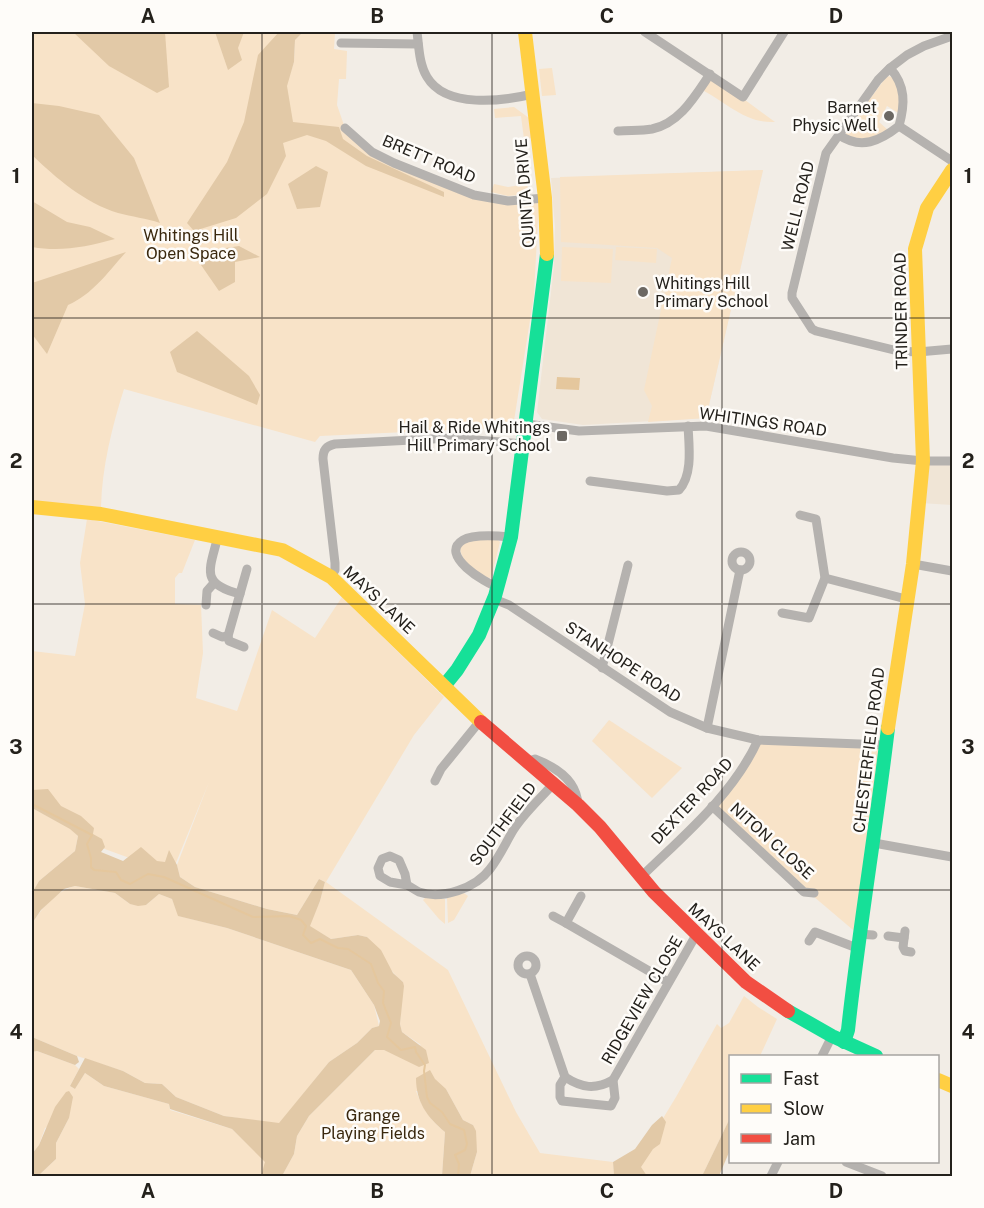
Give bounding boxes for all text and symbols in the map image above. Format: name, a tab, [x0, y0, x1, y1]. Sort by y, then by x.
text: A	[141, 4, 155, 28]
text: B	[370, 4, 384, 28]
text: C	[600, 4, 614, 28]
text: D	[829, 4, 843, 28]
place label: Barnet Physic Well	[792, 98, 877, 135]
marker: Barnet Physic Well	[882, 109, 896, 123]
street label: BRETT ROAD	[380, 131, 478, 187]
street label: QUINTA DRIVE	[512, 137, 538, 249]
street label: WELL ROAD	[778, 159, 818, 253]
text: 1	[12, 164, 20, 188]
text: 1	[964, 164, 972, 188]
park label: Whitings Hill Open Space	[143, 226, 239, 263]
street label: TRINDER ROAD	[890, 252, 912, 370]
place label: Whitings Hill Primary School	[655, 274, 769, 311]
marker: Whitings Hill Primary School	[636, 285, 650, 299]
street label: WHITINGS ROAD	[698, 404, 828, 440]
place label: Hail & Ride Whitings Hill Primary School	[398, 418, 550, 455]
marker: Hail & Ride Whitings Hill Primary School	[555, 429, 569, 443]
text: 2	[10, 449, 22, 473]
text: 2	[962, 449, 974, 473]
street label: MAYS LANE	[339, 562, 419, 638]
street label: STANHOPE ROAD	[562, 617, 684, 707]
street label: CHESTERFIELD ROAD	[849, 666, 889, 834]
text: 3	[9, 735, 23, 759]
text: 3	[961, 735, 975, 759]
street label: DEXTER ROAD	[647, 754, 737, 848]
street label: SOUTHFIELD	[466, 779, 540, 869]
street label: NITON CLOSE	[726, 799, 818, 883]
street label: MAYS LANE	[684, 899, 764, 975]
street label: RIDGEVIEW CLOSE	[598, 933, 686, 1067]
text: 4	[9, 1020, 23, 1044]
text: 4	[961, 1020, 975, 1044]
legend	[729, 1055, 939, 1163]
text: Fast	[783, 1068, 819, 1089]
text: Slow	[783, 1098, 824, 1119]
park label: Grange Playing Fields	[321, 1106, 425, 1143]
text: Jam	[783, 1128, 816, 1149]
text: A	[141, 1179, 155, 1203]
text: B	[370, 1179, 384, 1203]
text: C	[600, 1179, 614, 1203]
text: D	[829, 1179, 843, 1203]

